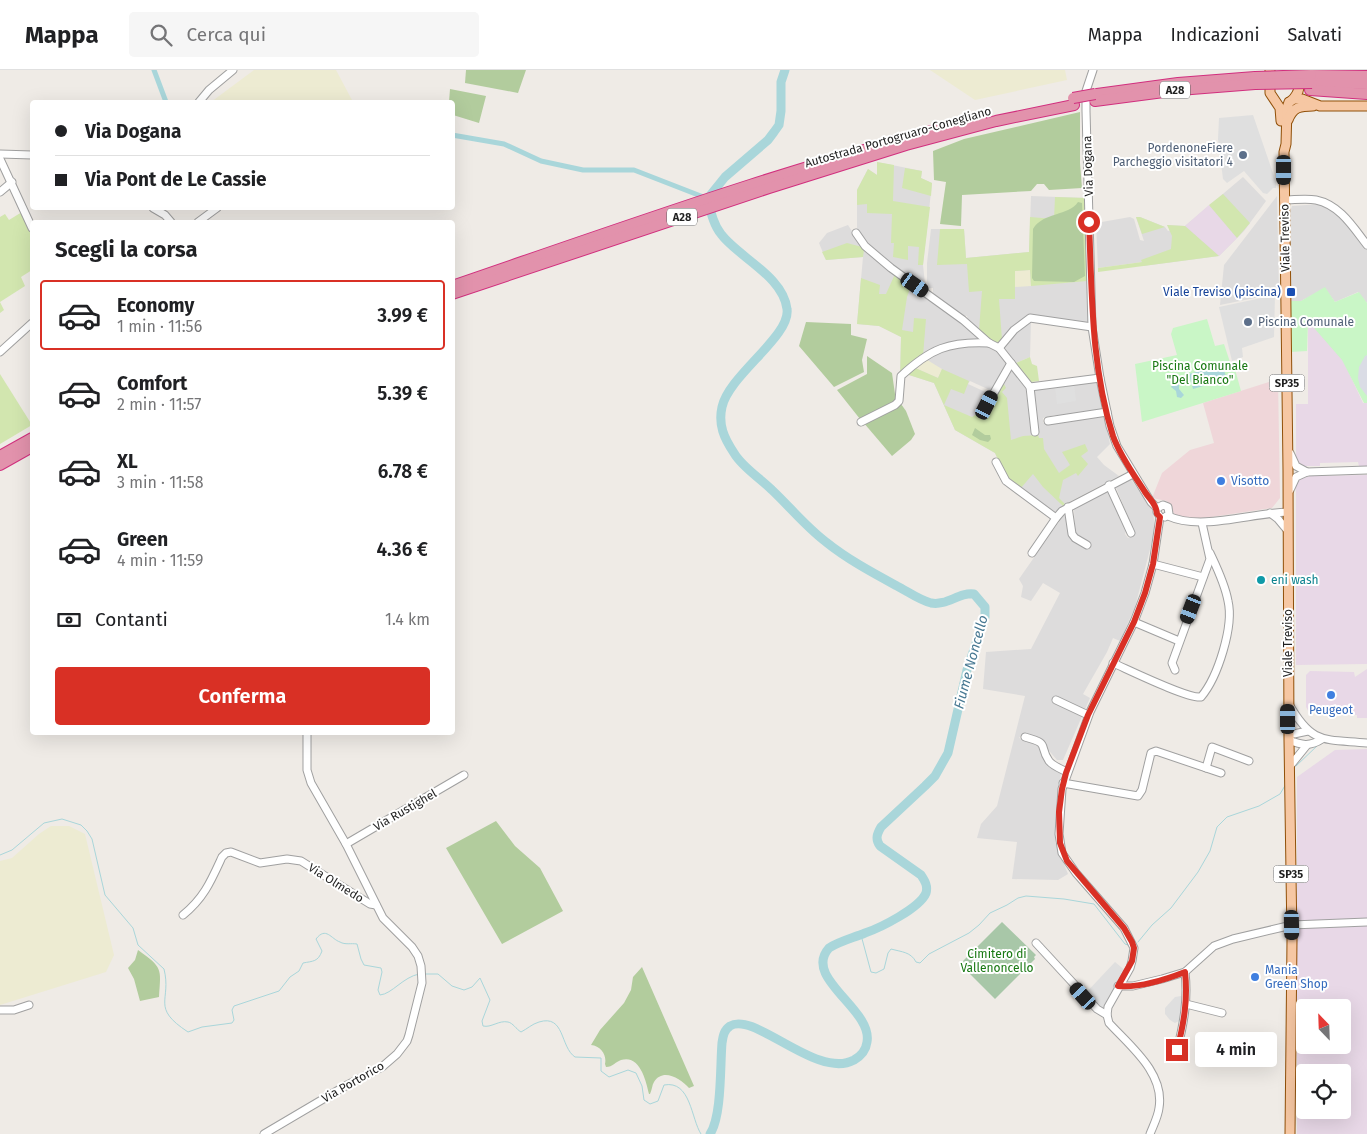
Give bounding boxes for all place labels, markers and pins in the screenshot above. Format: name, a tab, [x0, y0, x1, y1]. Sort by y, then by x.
place label: PordenoneFiere Parcheggio visitatori 4	[1113, 141, 1234, 169]
marker: PordenoneFiere Parcheggio visitatori 4	[1237, 149, 1249, 161]
place label: Viale Treviso (piscina)	[1163, 285, 1281, 299]
marker: Viale Treviso (piscina)	[1285, 286, 1297, 298]
place label: Piscina Comunale	[1258, 315, 1354, 329]
marker: Piscina Comunale	[1242, 316, 1254, 328]
place label: Visotto	[1231, 474, 1269, 488]
marker: Visotto	[1215, 475, 1227, 487]
place label: eni wash	[1271, 573, 1319, 587]
marker: eni wash	[1255, 574, 1267, 586]
marker: Peugeot	[1325, 689, 1337, 701]
place label: Peugeot	[1309, 703, 1354, 717]
place label: Mania Green Shop	[1265, 963, 1328, 991]
marker: Mania Green Shop	[1249, 971, 1261, 983]

